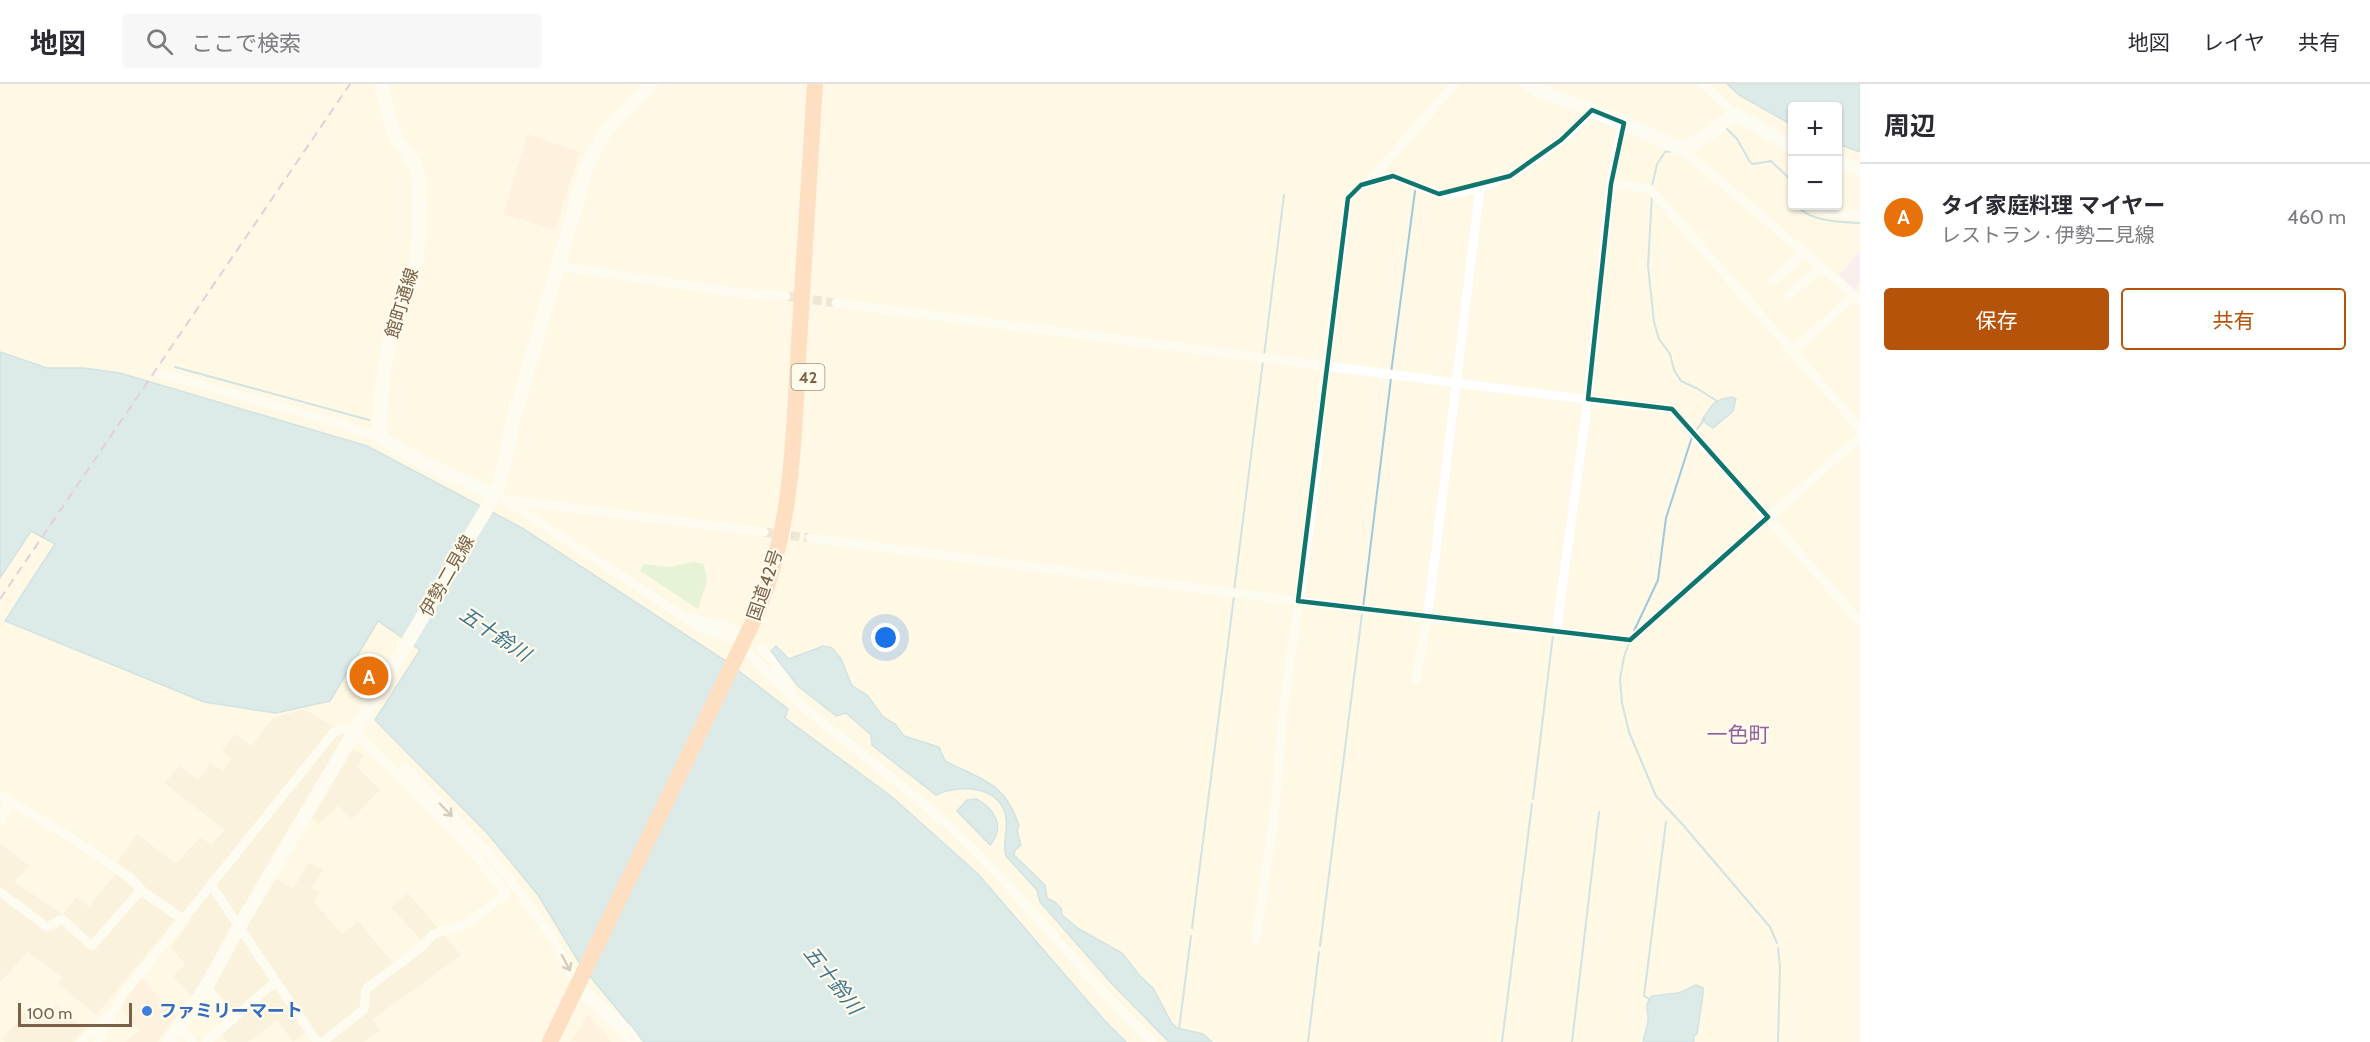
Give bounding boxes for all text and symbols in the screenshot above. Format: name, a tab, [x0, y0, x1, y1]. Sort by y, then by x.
search box	[122, 14, 542, 68]
icon: search	[143, 25, 176, 58]
text: 地図	[30, 26, 86, 60]
text: ここで検索	[191, 30, 301, 57]
text: 地図	[2128, 30, 2170, 55]
text: レイヤ	[2203, 30, 2265, 55]
text: 共有	[2298, 30, 2340, 55]
map controls	[1788, 102, 1842, 210]
button: +	[1788, 102, 1842, 156]
text: 周辺	[1884, 110, 1936, 142]
button: −	[1788, 156, 1842, 210]
text: タイ家庭料理 マイヤー	[1941, 192, 2165, 219]
text: A	[1897, 205, 1910, 229]
text: 460 m	[2287, 205, 2346, 229]
text: レストラン · 伊勢二見線	[1941, 223, 2155, 247]
street label: 館町通線	[381, 265, 423, 341]
button: 保存	[1884, 288, 2109, 350]
button: 共有	[2121, 288, 2346, 350]
road number: 42	[792, 364, 824, 390]
street label: 伊勢二見線	[415, 532, 479, 620]
street label: 国道42号	[743, 547, 787, 623]
water label: 五十鈴川	[455, 602, 537, 667]
your location	[871, 623, 900, 652]
pin: A	[350, 654, 388, 698]
district label: 一色町	[1707, 722, 1770, 747]
one-way arrow	[439, 802, 454, 817]
water label: 五十鈴川	[799, 941, 868, 1020]
one-way arrow	[560, 954, 572, 972]
scale bar	[18, 1000, 132, 1028]
place label: ファミリーマート	[159, 1000, 303, 1022]
text: 100 m	[27, 1004, 72, 1023]
marker: ファミリーマート	[140, 1004, 154, 1018]

